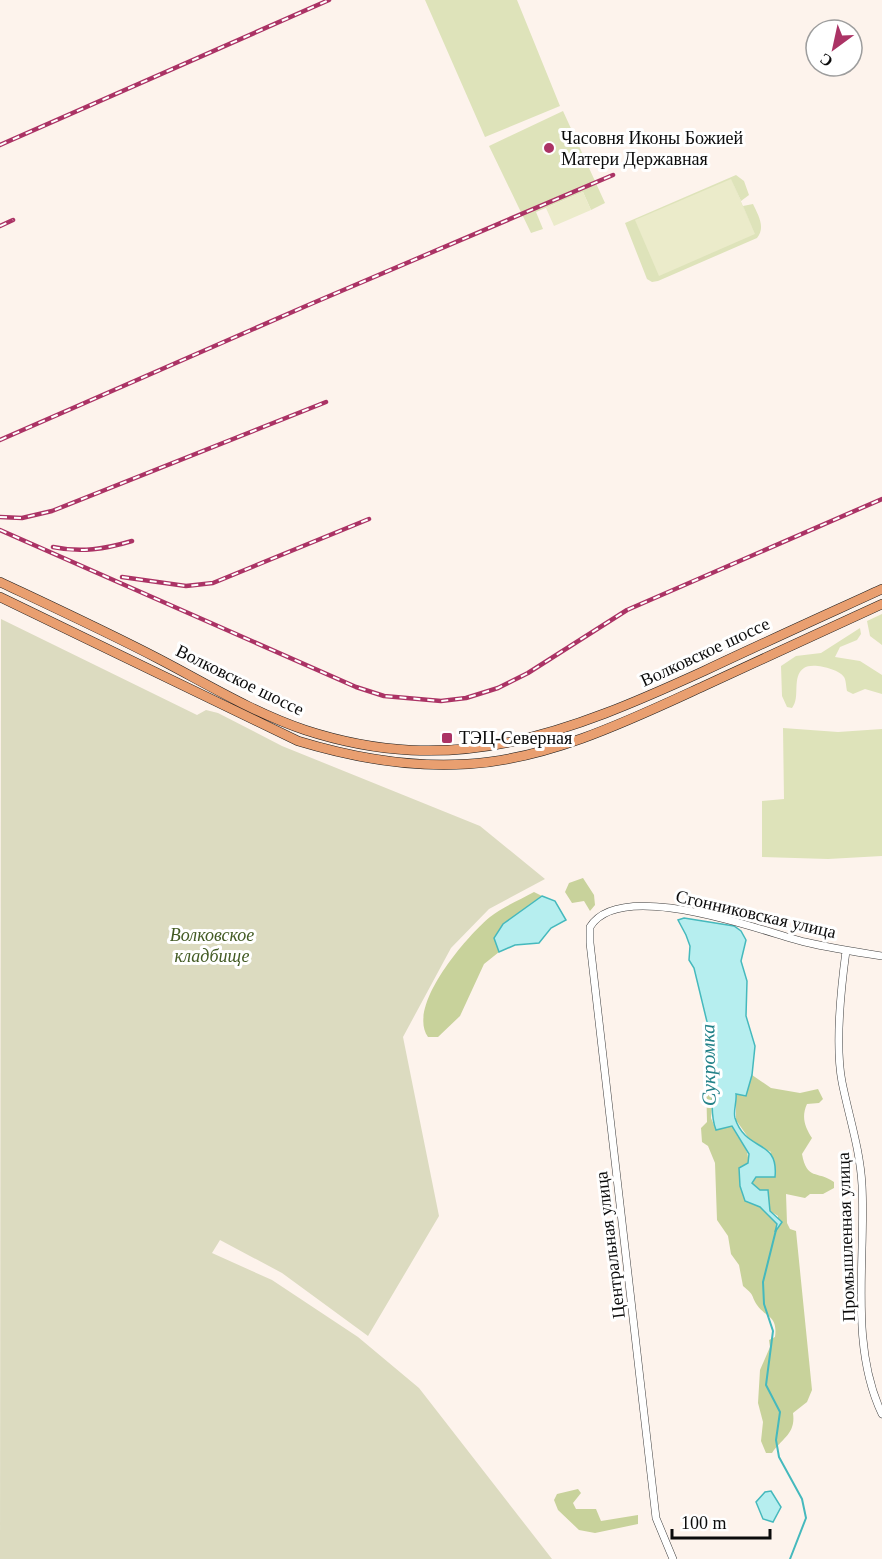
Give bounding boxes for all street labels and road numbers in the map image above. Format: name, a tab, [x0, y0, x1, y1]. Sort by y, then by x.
street label: Волковское шоссе	[637, 613, 773, 691]
street label: Волковское шоссе	[173, 640, 307, 720]
street label: Сгонниковская улица	[674, 886, 838, 942]
street label: Промышленная улица	[833, 1152, 859, 1322]
street label: Центральная улица	[591, 1170, 629, 1320]

